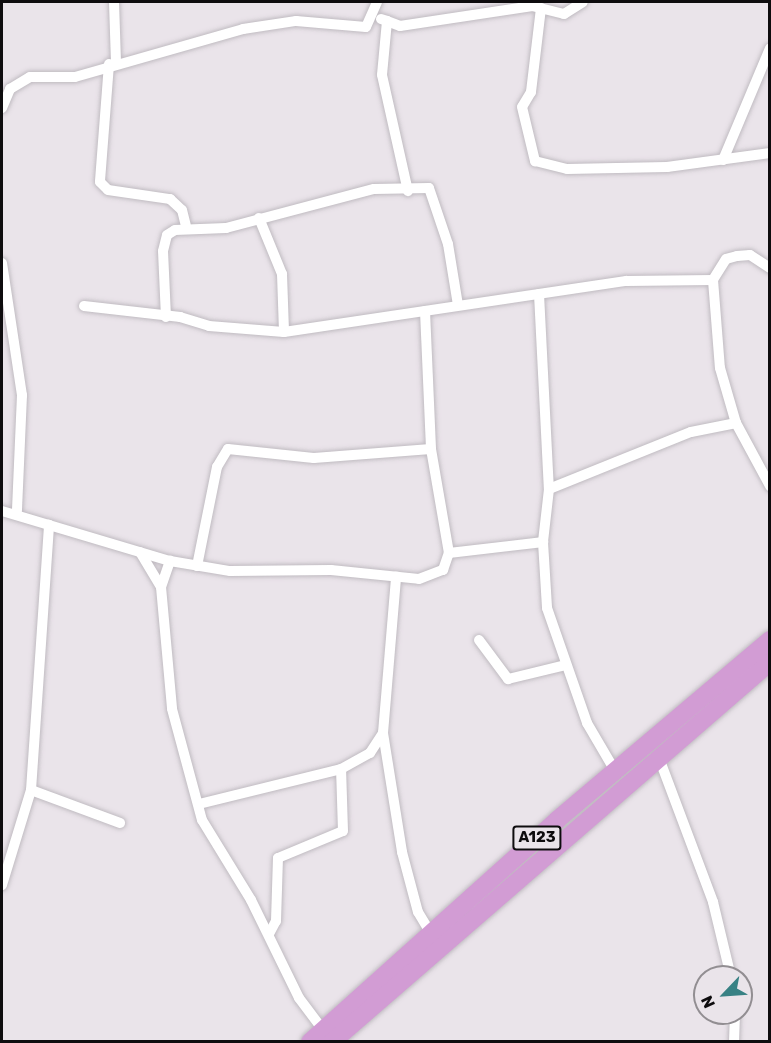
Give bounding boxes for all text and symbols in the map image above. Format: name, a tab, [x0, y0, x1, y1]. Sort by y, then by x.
road number: A123	[512, 826, 562, 850]
north arrow	[693, 965, 753, 1025]
text: N	[697, 993, 719, 1011]

